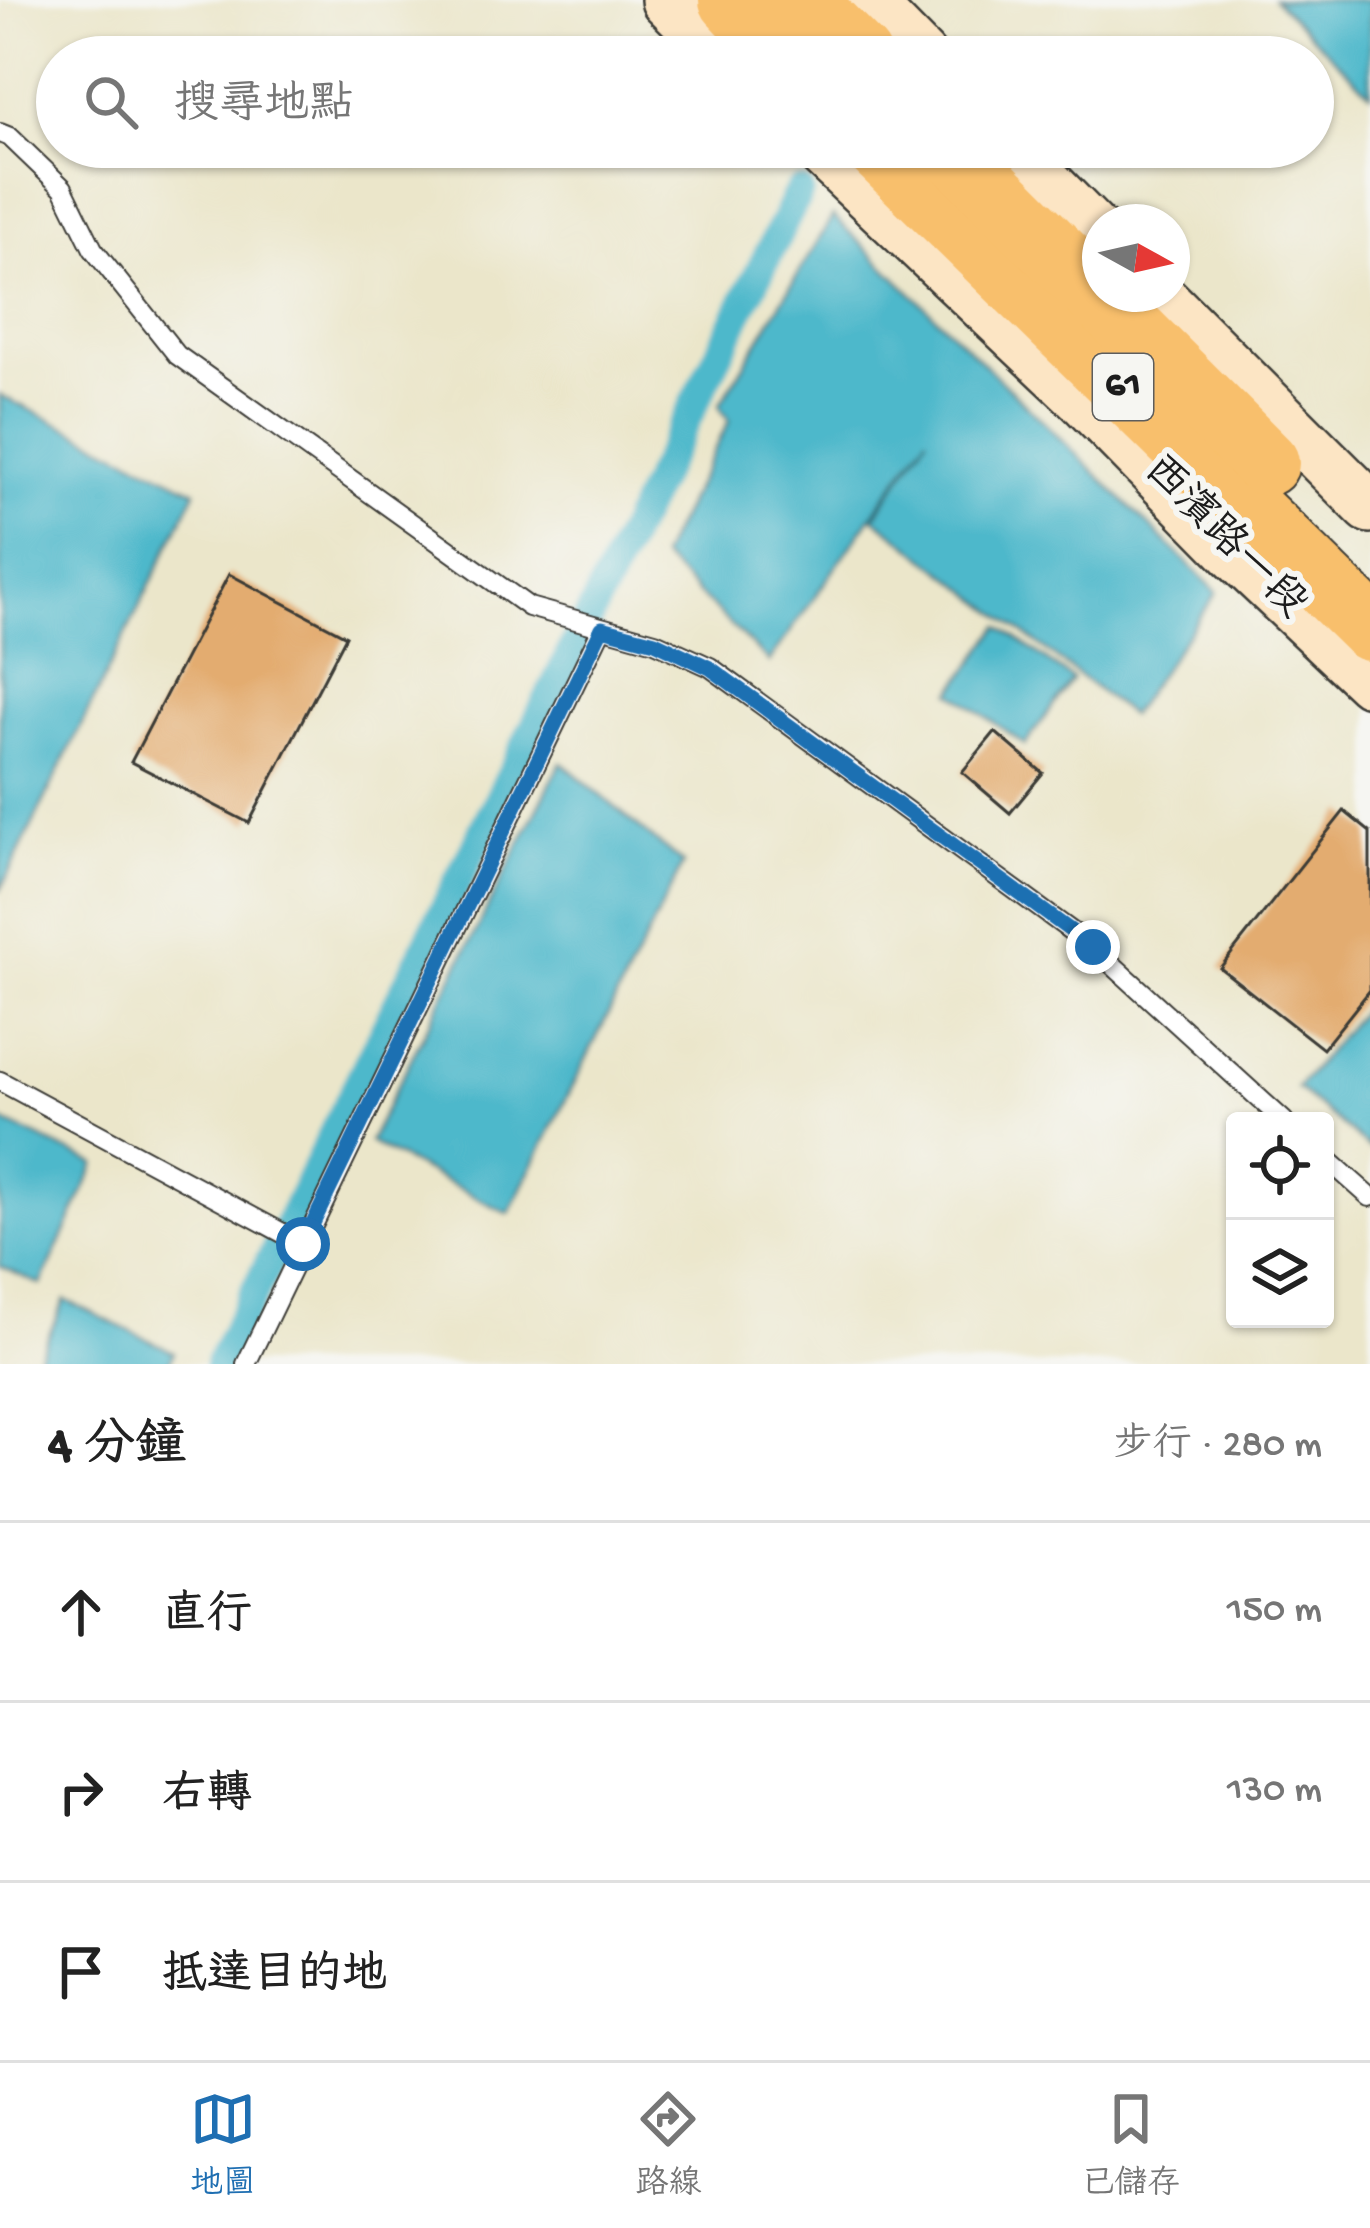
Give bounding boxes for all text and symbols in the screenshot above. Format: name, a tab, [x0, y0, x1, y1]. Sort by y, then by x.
search box	[36, 36, 1334, 168]
icon: search	[78, 69, 144, 135]
text: 搜尋地點	[174, 81, 354, 134]
north arrow	[1082, 204, 1190, 312]
road number: 61	[1093, 354, 1153, 420]
street label: 西濱路一段	[1131, 445, 1317, 631]
route end	[1066, 920, 1120, 974]
map controls	[1226, 1112, 1334, 1328]
button: locate	[1226, 1112, 1334, 1220]
route start	[276, 1217, 330, 1271]
button: layers	[1226, 1220, 1334, 1328]
text: 4 分鐘	[48, 1419, 186, 1479]
text: 步行 · 280 m	[1114, 1424, 1322, 1470]
icon: ahead	[48, 1579, 114, 1645]
text: 150 m	[1227, 1589, 1322, 1635]
text: 直行	[162, 1591, 252, 1644]
icon: right	[48, 1759, 114, 1825]
text: 130 m	[1227, 1769, 1322, 1815]
text: 右轉	[162, 1771, 252, 1824]
icon: arrive	[48, 1939, 114, 2005]
text: 抵達目的地	[162, 1951, 387, 2004]
tab: 地圖	[190, 2086, 256, 2205]
tab: 路線	[635, 2086, 701, 2205]
tab: 已儲存	[1081, 2086, 1180, 2205]

